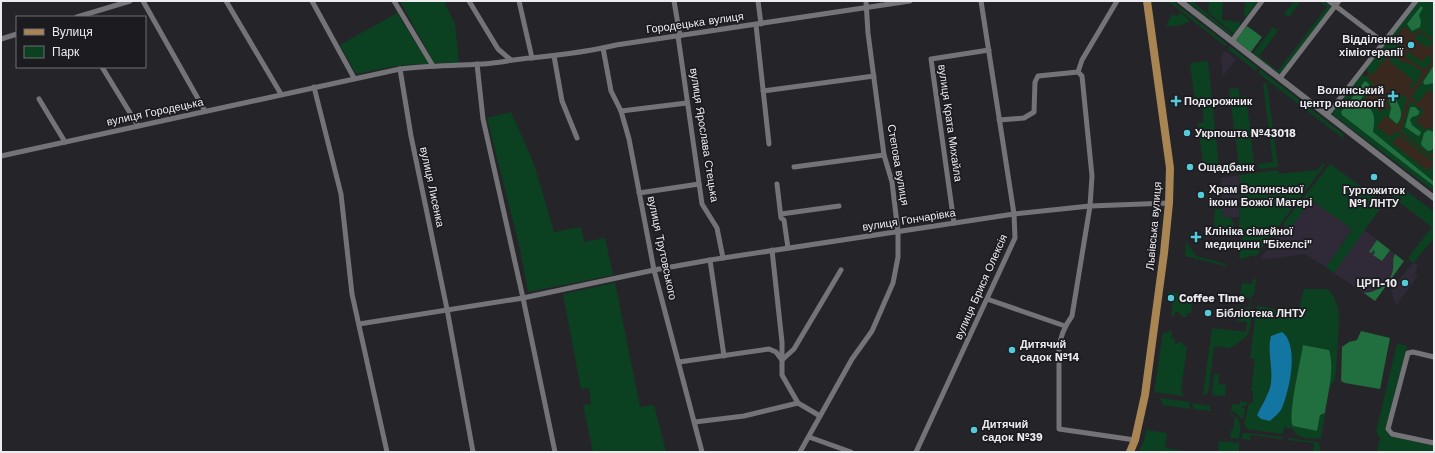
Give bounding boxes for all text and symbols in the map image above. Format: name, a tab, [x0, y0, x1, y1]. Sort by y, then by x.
street label: Городецька вулиця	[645, 10, 745, 36]
legend	[16, 16, 146, 68]
text: Вулиця	[52, 25, 93, 39]
place label: Відділення хіміотерапії	[1339, 33, 1404, 59]
marker: Відділення хіміотерапії	[1406, 40, 1416, 50]
text: Парк	[52, 45, 80, 59]
street label: вулиця Крата Михайла	[935, 64, 965, 183]
street label: вулиця Ярослава Стецька	[687, 67, 721, 204]
place label: Волинський центр онкології	[1300, 84, 1385, 110]
marker: Волинський центр онкології	[1387, 90, 1399, 102]
street label: вулиця Городецька	[105, 95, 205, 129]
place label: Подорожник	[1184, 95, 1253, 108]
marker: Подорожник	[1171, 96, 1181, 106]
street label: Степова вулиця	[884, 123, 912, 207]
place label: Укрпошта №43018	[1195, 127, 1296, 140]
marker: Укрпошта №43018	[1182, 128, 1192, 138]
street label: вулиця Лисенка	[417, 146, 447, 229]
place label: Ощадбанк	[1198, 161, 1255, 174]
marker: Ощадбанк	[1185, 162, 1195, 172]
marker: Гуртожиток №1 ЛНТУ	[1369, 172, 1379, 182]
street label: Львівська вулиця	[1144, 181, 1164, 271]
place label: Храм Волинської ікони Божої Матері	[1209, 183, 1312, 209]
place label: Гуртожиток №1 ЛНТУ	[1343, 184, 1406, 210]
marker: Храм Волинської ікони Божої Матері	[1196, 190, 1206, 200]
street label: вулиця Трутовського	[645, 195, 679, 301]
street label: вулиця Гончарівка	[861, 206, 957, 234]
place label: Клініка сімейної медицини "Біхелсі"	[1205, 225, 1312, 251]
marker: Клініка сімейної медицини "Біхелсі"	[1190, 231, 1202, 243]
street label: вулиця Брися Олексія	[952, 232, 1010, 342]
place label: ЦРП-10	[1357, 277, 1397, 290]
marker: ЦРП-10	[1400, 278, 1410, 288]
place label: Coffee Time	[1179, 292, 1245, 305]
marker: Coffee Time	[1166, 293, 1176, 303]
place label: Бібліотека ЛНТУ	[1216, 307, 1306, 320]
marker: Бібліотека ЛНТУ	[1203, 308, 1213, 318]
place label: Дитячий садок №14	[1020, 338, 1079, 364]
marker: Дитячий садок №14	[1007, 345, 1017, 355]
place label: Дитячий садок №39	[982, 418, 1043, 444]
marker: Дитячий садок №39	[969, 425, 979, 435]

